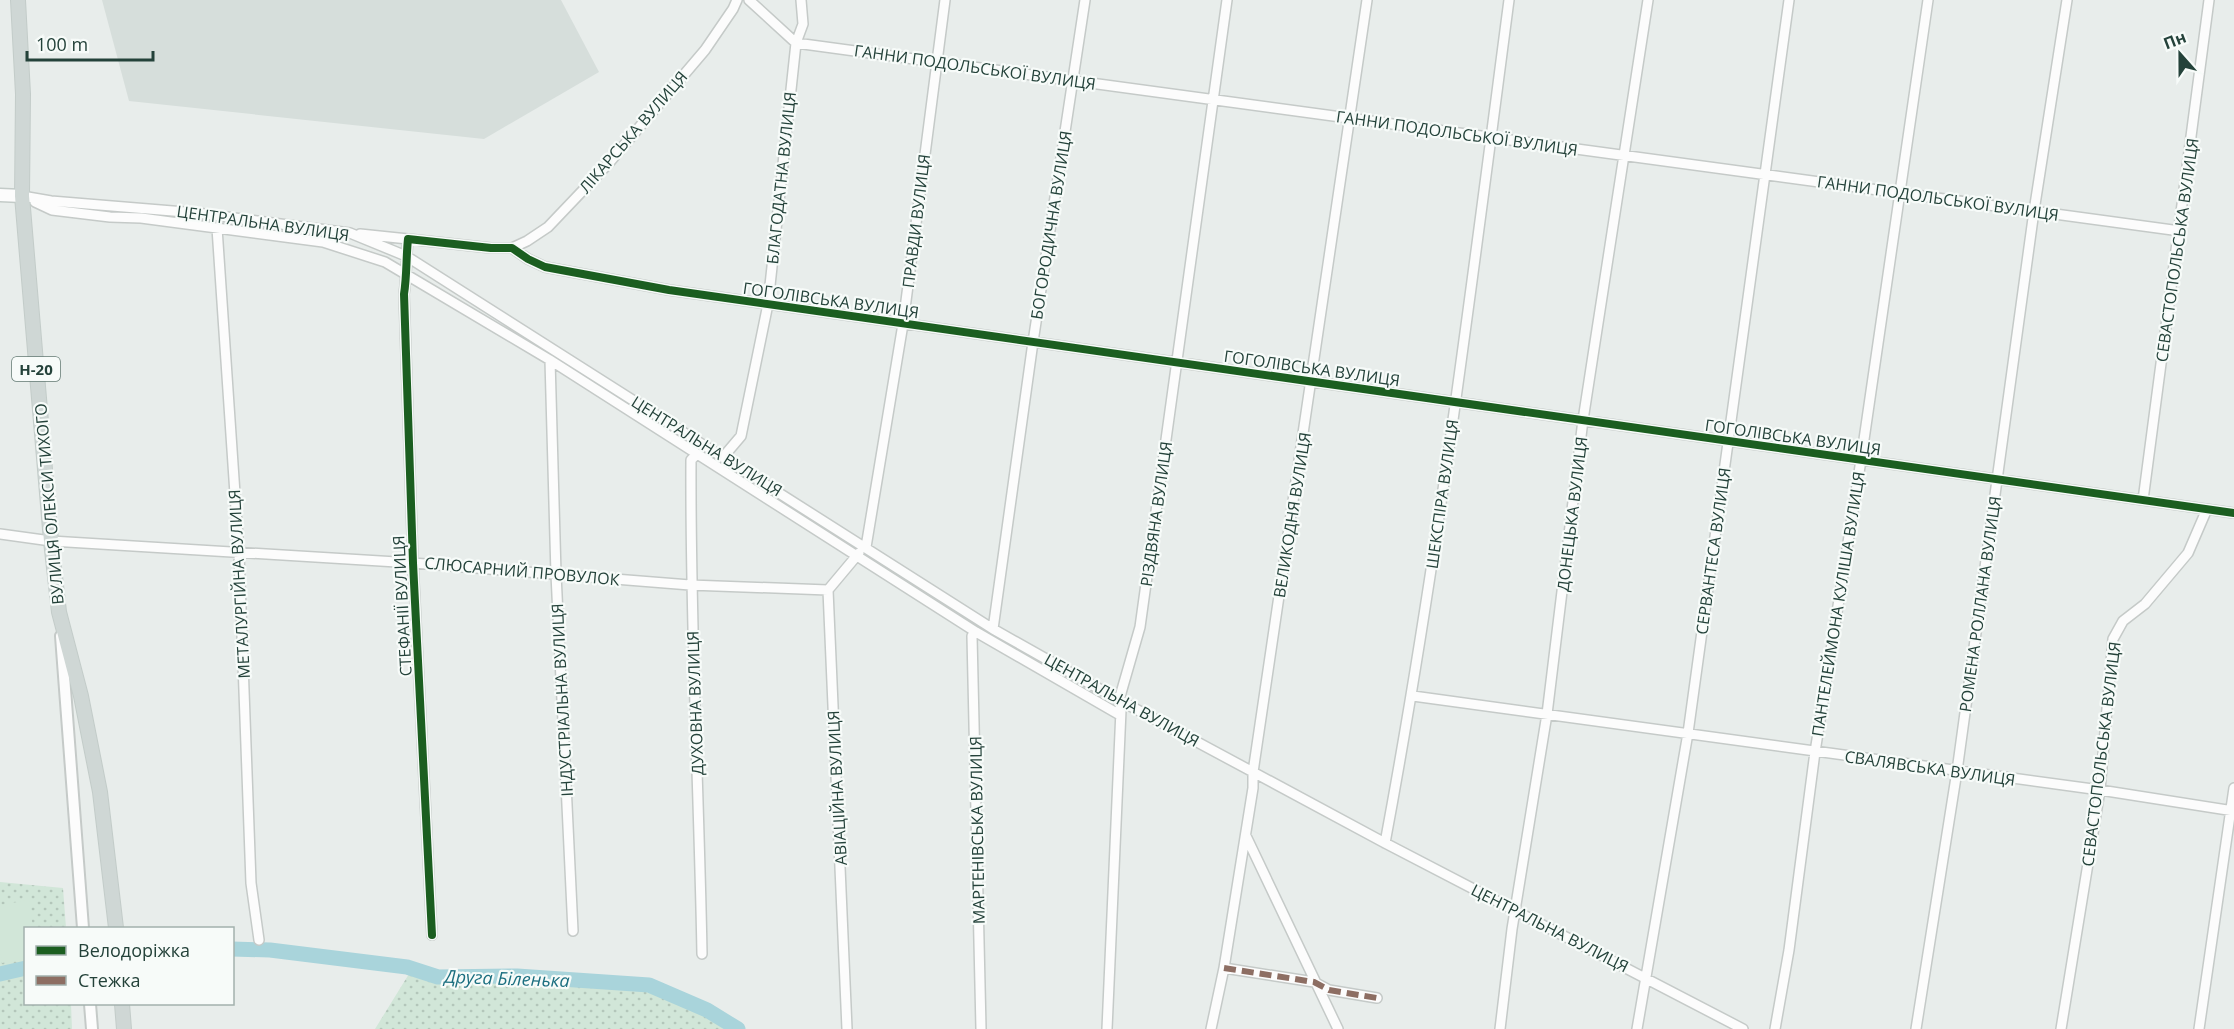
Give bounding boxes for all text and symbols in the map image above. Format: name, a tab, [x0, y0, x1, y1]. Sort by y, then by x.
scale bar	[27, 24, 153, 62]
north arrow	[2150, 24, 2210, 84]
text: Пн	[2160, 26, 2189, 54]
text: 100 m	[36, 32, 88, 56]
street label: ГАННИ ПОДОЛЬСЬКОЇ ВУЛИЦЯ	[853, 39, 1097, 95]
street label: ЛІКАРСЬКА ВУЛИЦЯ	[574, 66, 692, 198]
street label: БЛАГОДАТНА ВУЛИЦЯ	[761, 91, 801, 265]
street label: ГАННИ ПОДОЛЬСЬКОЇ ВУЛИЦЯ	[1335, 105, 1579, 161]
street label: БОГОРОДИЧНА ВУЛИЦЯ	[1025, 129, 1077, 321]
street label: СЕВАСТОПОЛЬСЬКА ВУЛИЦЯ	[2150, 137, 2204, 363]
street label: ПРАВДИ ВУЛИЦЯ	[897, 153, 935, 289]
street label: ГАННИ ПОДОЛЬСЬКОЇ ВУЛИЦЯ	[1816, 170, 2060, 226]
street label: ЦЕНТРАЛЬНА ВУЛИЦЯ	[175, 200, 351, 246]
street label: ГОГОЛІВСЬКА ВУЛИЦЯ	[742, 277, 920, 323]
street label: ГОГОЛІВСЬКА ВУЛИЦЯ	[1223, 345, 1401, 391]
road number: Н-20	[12, 357, 60, 381]
street label: ЦЕНТРАЛЬНА ВУЛИЦЯ	[627, 391, 787, 501]
street label: ВУЛИЦЯ ОЛЕКСИ ТИХОГО	[29, 402, 69, 606]
street label: ГОГОЛІВСЬКА ВУЛИЦЯ	[1704, 414, 1882, 460]
street label: ШЕКСПІРА ВУЛИЦЯ	[1421, 418, 1463, 570]
street label: ВЕЛИКОДНЯ ВУЛИЦЯ	[1268, 431, 1316, 599]
street label: ДОНЕЦЬКА ВУЛИЦЯ	[1552, 435, 1592, 593]
street label: РІЗДВЯНА ВУЛИЦЯ	[1135, 440, 1177, 588]
street label: СЕРВАНТЕСА ВУЛИЦЯ	[1690, 466, 1736, 636]
street label: ПАНТЕЛЕЙМОНА КУЛІША ВУЛИЦЯ	[1806, 470, 1870, 738]
street label: МЕТАЛУРГІЙНА ВУЛИЦЯ	[223, 489, 255, 679]
street label: РОМЕНА РОЛЛАНА ВУЛИЦЯ	[1954, 495, 2006, 713]
street label: СТЕФАНІЇ ВУЛИЦЯ	[387, 535, 417, 677]
street label: СЛЮСАРНИЙ ПРОВУЛОК	[424, 552, 621, 591]
street label: ІНДУСТРІАЛЬНА ВУЛИЦЯ	[546, 603, 578, 797]
street label: ДУХОВНА ВУЛИЦЯ	[681, 630, 709, 776]
street label: СЕВАСТОПОЛЬСЬКА ВУЛИЦЯ	[2076, 640, 2126, 868]
street label: ЦЕНТРАЛЬНА ВУЛИЦЯ	[1041, 648, 1203, 752]
street label: АВІАЦІЙНА ВУЛИЦЯ	[822, 710, 852, 866]
street label: МАРТЕНІВСЬКА ВУЛИЦЯ	[964, 736, 990, 924]
street label: СВАЛЯВСЬКА ВУЛИЦЯ	[1843, 745, 2017, 791]
street label: ЦЕНТРАЛЬНА ВУЛИЦЯ	[1467, 879, 1633, 977]
legend	[24, 927, 234, 1005]
text: Велодоріжка	[78, 938, 190, 962]
water label: Друга Біленька	[442, 964, 570, 992]
text: Стежка	[78, 968, 140, 992]

